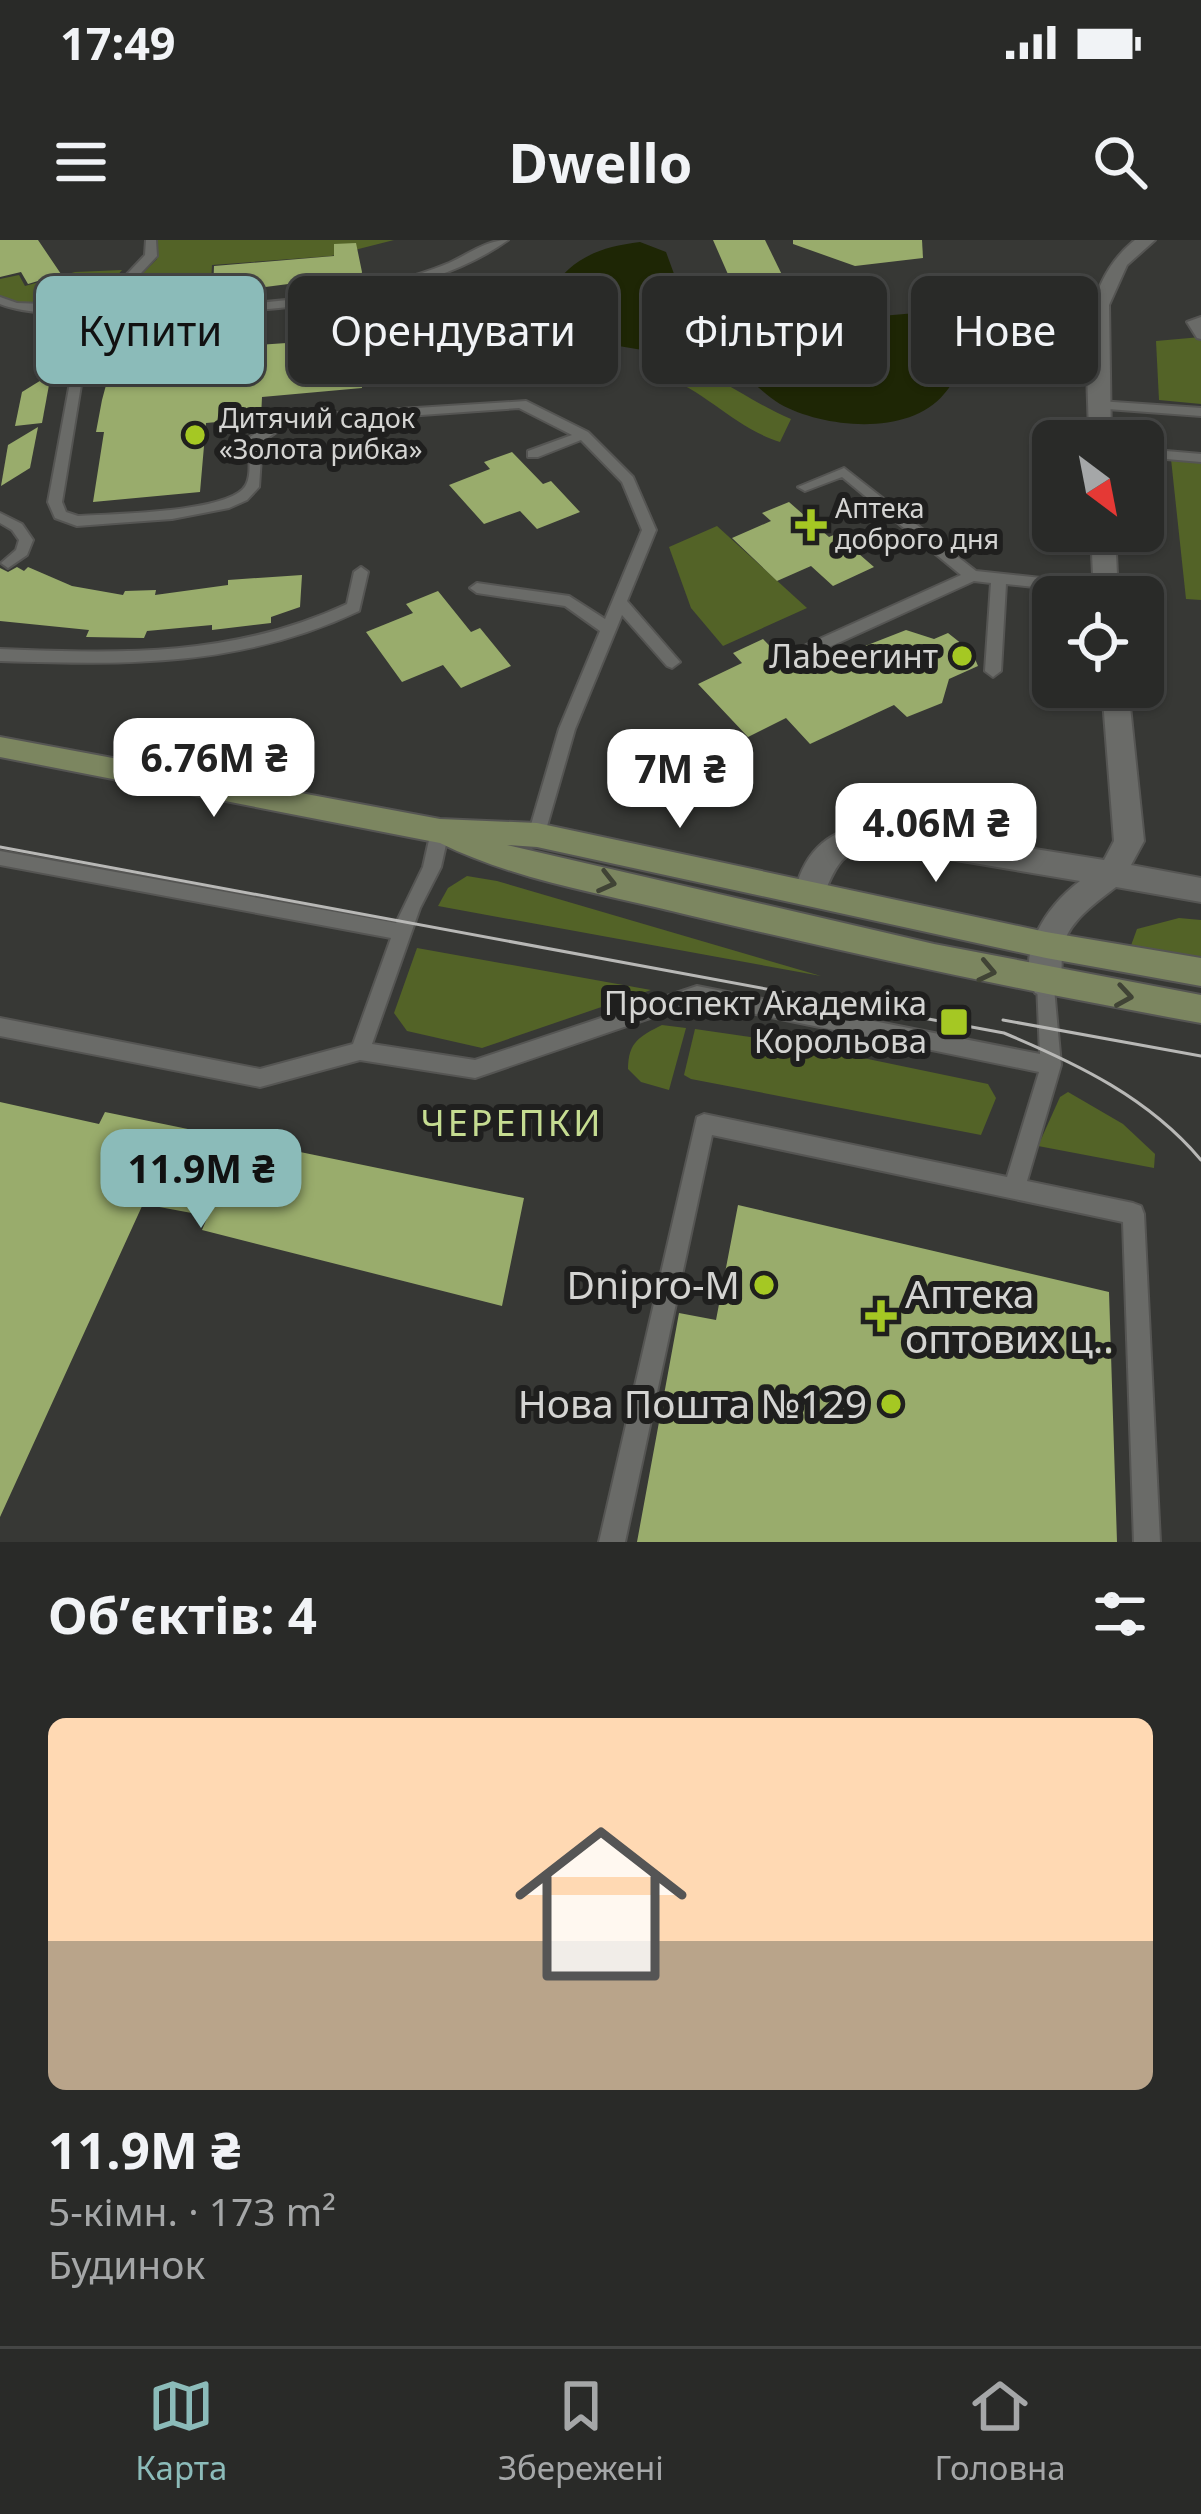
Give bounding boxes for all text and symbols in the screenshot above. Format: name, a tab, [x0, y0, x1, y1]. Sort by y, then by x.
text: 17:49	[60, 12, 176, 73]
text: Dwello	[509, 125, 692, 199]
icon: menu	[48, 129, 114, 195]
icon: search	[1087, 129, 1153, 195]
chip: Купити	[36, 276, 264, 384]
chip: Орендувати	[288, 276, 618, 384]
chip: Фільтри	[642, 276, 887, 384]
chip: Нове	[911, 276, 1098, 384]
place label: Дитячий садок «Золота рибка»	[219, 399, 422, 467]
north arrow	[1032, 420, 1164, 552]
map controls	[1032, 420, 1164, 708]
marker: Дитячий садок «Золота рибка»	[182, 422, 208, 448]
place label: Аптека доброго дня	[835, 489, 999, 557]
marker: Аптека доброго дня	[798, 512, 824, 538]
button: locate	[1032, 576, 1164, 708]
place label: Лаbeerинт	[769, 633, 938, 678]
marker: Лаbeerинт	[949, 643, 975, 669]
pin: 6.76M ₴	[103, 718, 325, 820]
pin: 7M ₴	[609, 729, 751, 831]
text: 6.76M ₴	[140, 730, 288, 783]
text: 7M ₴	[634, 741, 726, 794]
pin: 4.06M ₴	[825, 783, 1047, 885]
text: 4.06M ₴	[862, 795, 1010, 848]
one-way arrow	[597, 868, 617, 893]
one-way arrow	[977, 957, 997, 982]
place label: Проспект Академіка Корольова	[604, 980, 927, 1063]
one-way arrow	[1113, 983, 1133, 1008]
marker: Проспект Академіка Корольова	[938, 1006, 970, 1038]
district label: ЧЕРЕПКИ	[420, 1098, 604, 1147]
pin: 11.9M ₴	[90, 1129, 312, 1231]
text: 11.9M ₴	[127, 1141, 275, 1194]
place label: Dnipro-M	[567, 1257, 740, 1310]
place label: Аптека оптових ц‥	[905, 1266, 1114, 1364]
marker: Dnipro-M	[751, 1272, 777, 1298]
marker: Аптека оптових ц‥	[868, 1303, 894, 1329]
place label: Нова Пошта №129	[518, 1376, 867, 1429]
marker: Нова Пошта №129	[878, 1391, 904, 1417]
text: Об’єктів: 4	[48, 1579, 317, 1649]
icon: filters	[1087, 1581, 1153, 1647]
icon: home	[493, 1796, 709, 2012]
text: 11.9M ₴	[48, 2114, 240, 2184]
text: 5-кімн. · 173 m²	[48, 2184, 336, 2237]
text: Будинок	[48, 2237, 205, 2290]
tab: Карта	[135, 2373, 227, 2490]
tab: Збережені	[498, 2373, 664, 2490]
tab: Головна	[934, 2373, 1066, 2490]

